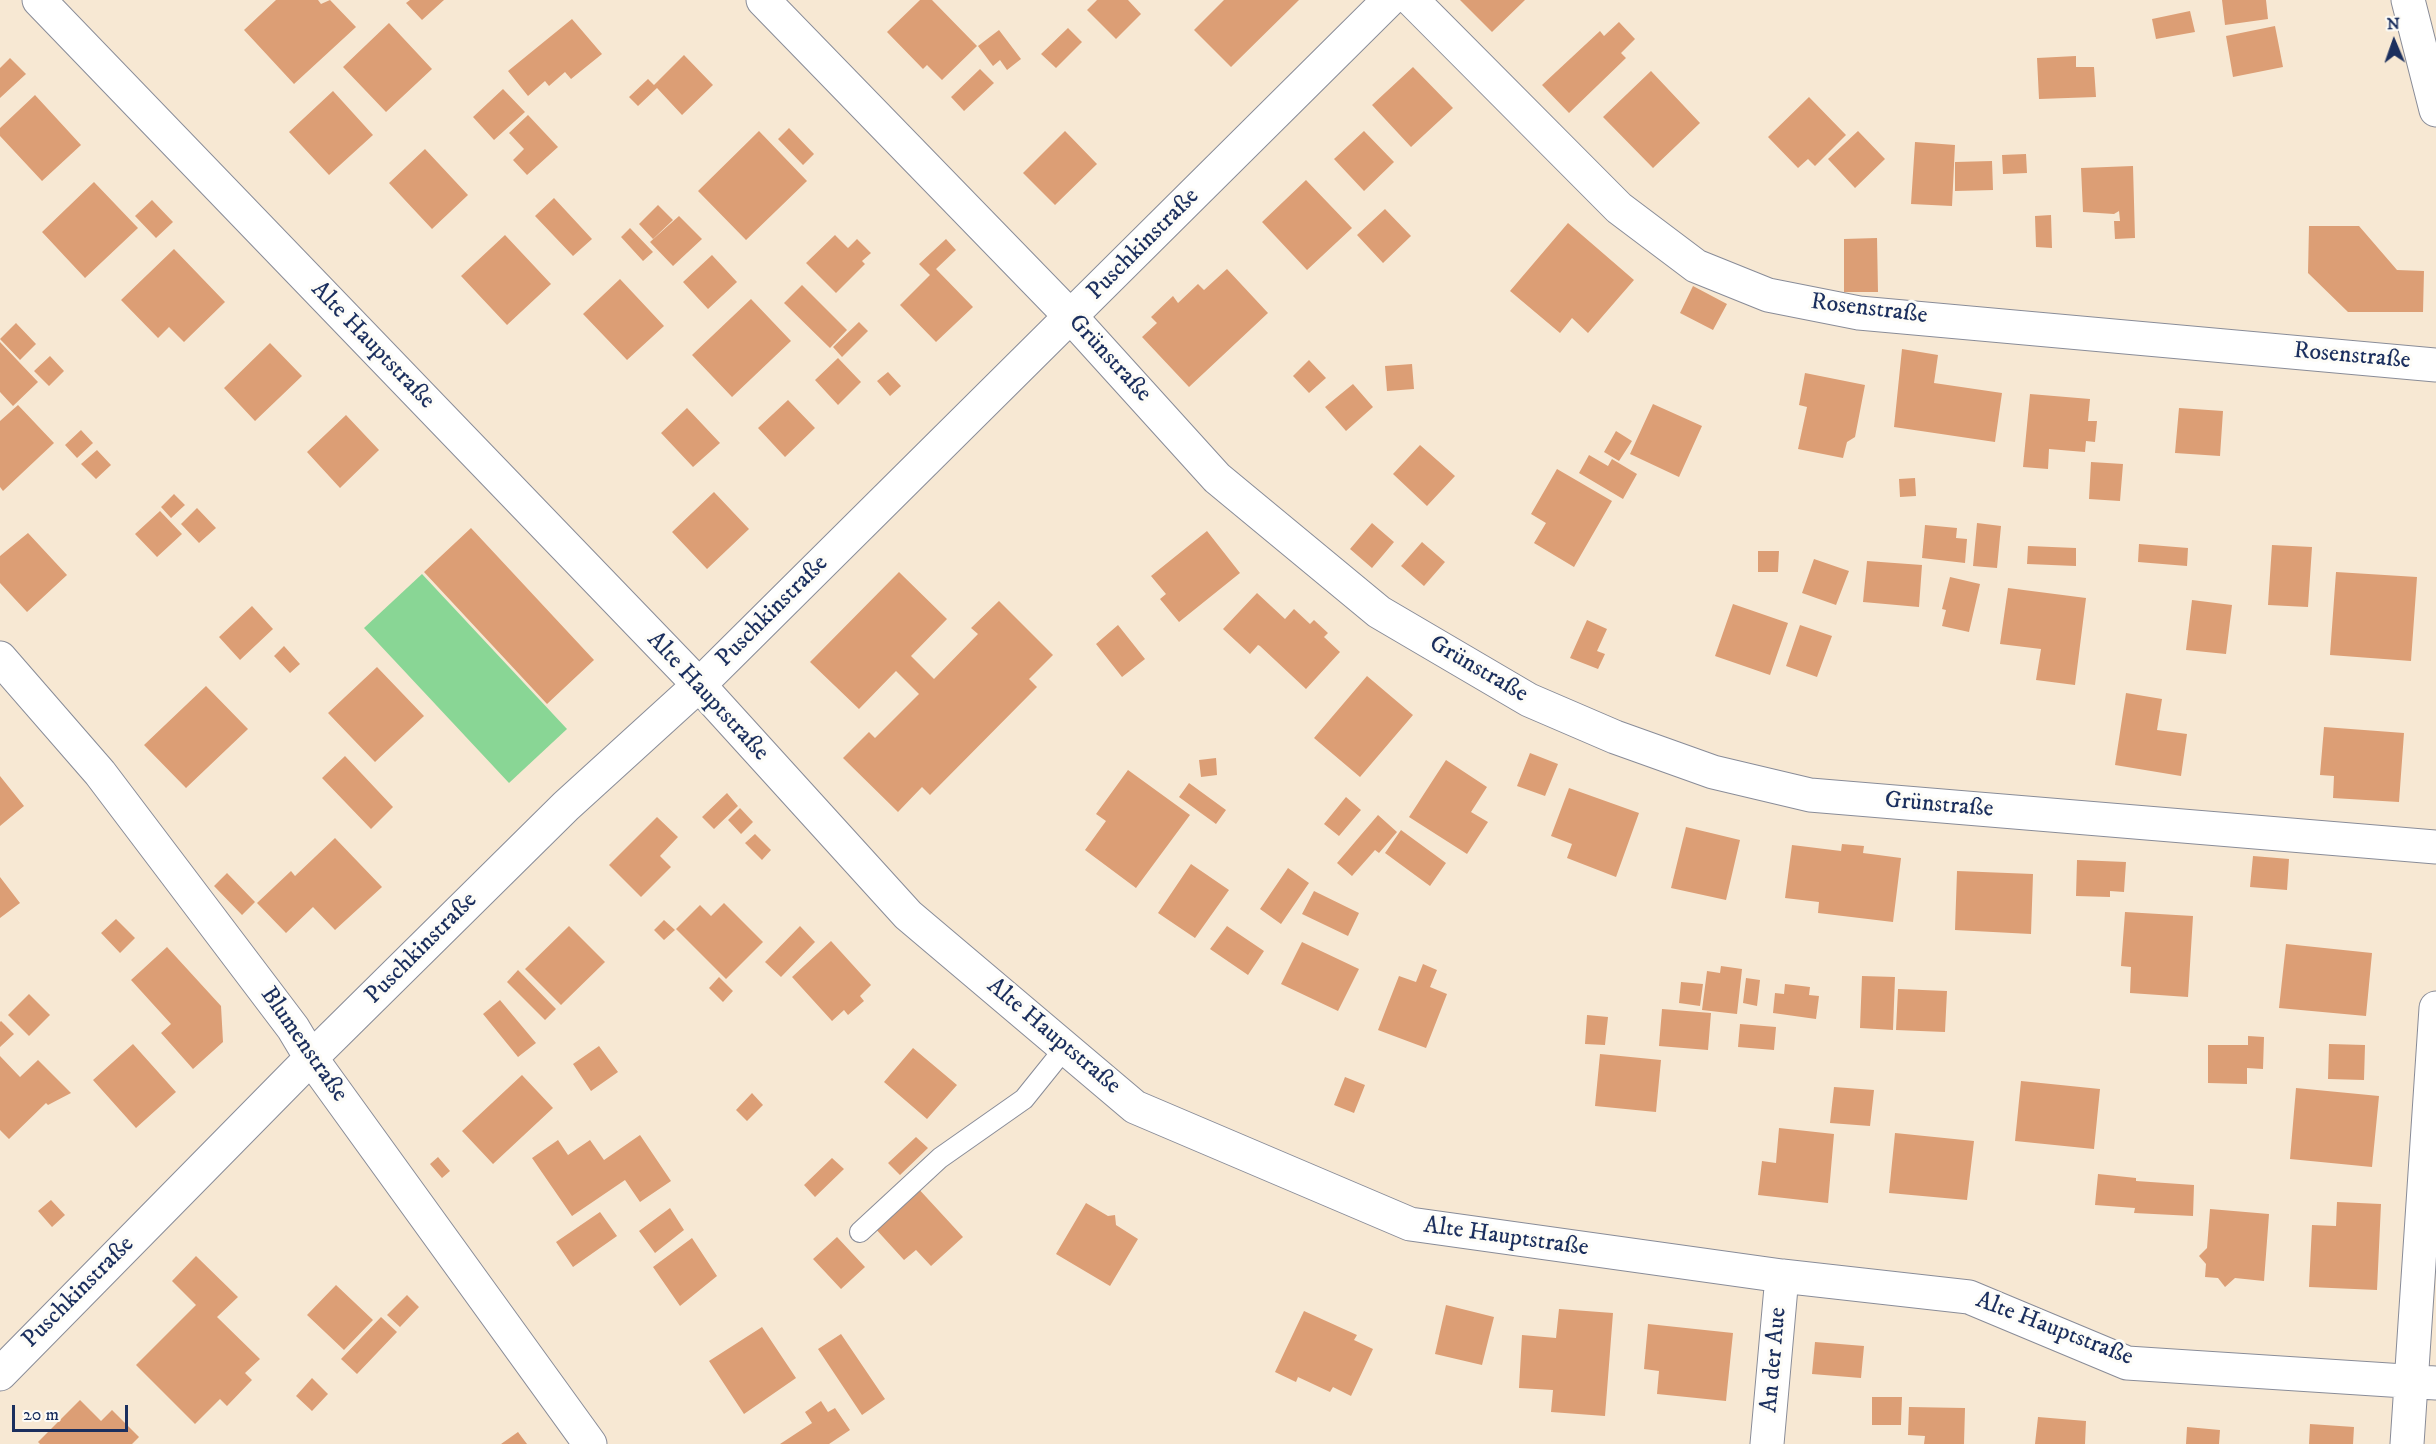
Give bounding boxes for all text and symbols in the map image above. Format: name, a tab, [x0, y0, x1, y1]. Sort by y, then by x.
north arrow	[2364, 12, 2424, 72]
text: N	[2386, 14, 2400, 34]
street label: Puschkinstraße	[1082, 183, 1206, 307]
street label: Alte Hauptstraße	[304, 276, 440, 416]
street label: Rosenstraße	[1809, 289, 1929, 331]
street label: Grünstraße	[1061, 309, 1157, 409]
street label: Rosenstraße	[2292, 338, 2412, 376]
street label: Puschkinstraße	[711, 550, 835, 674]
street label: Alte Hauptstraße	[640, 626, 774, 768]
street label: Grünstraße	[1424, 630, 1532, 710]
street label: Grünstraße	[1883, 787, 1995, 825]
street label: Puschkinstraße	[360, 887, 484, 1011]
street label: Alte Hauptstraße	[980, 973, 1126, 1101]
street label: Blumenstraße	[253, 982, 353, 1108]
street label: Alte Hauptstraße	[1422, 1212, 1590, 1264]
street label: Puschkinstraße	[17, 1231, 141, 1355]
street label: Alte Hauptstraße	[1971, 1287, 2137, 1373]
street label: An der Aue	[1756, 1306, 1794, 1414]
scale bar	[15, 1393, 130, 1431]
text: 20 m	[23, 1404, 59, 1426]

